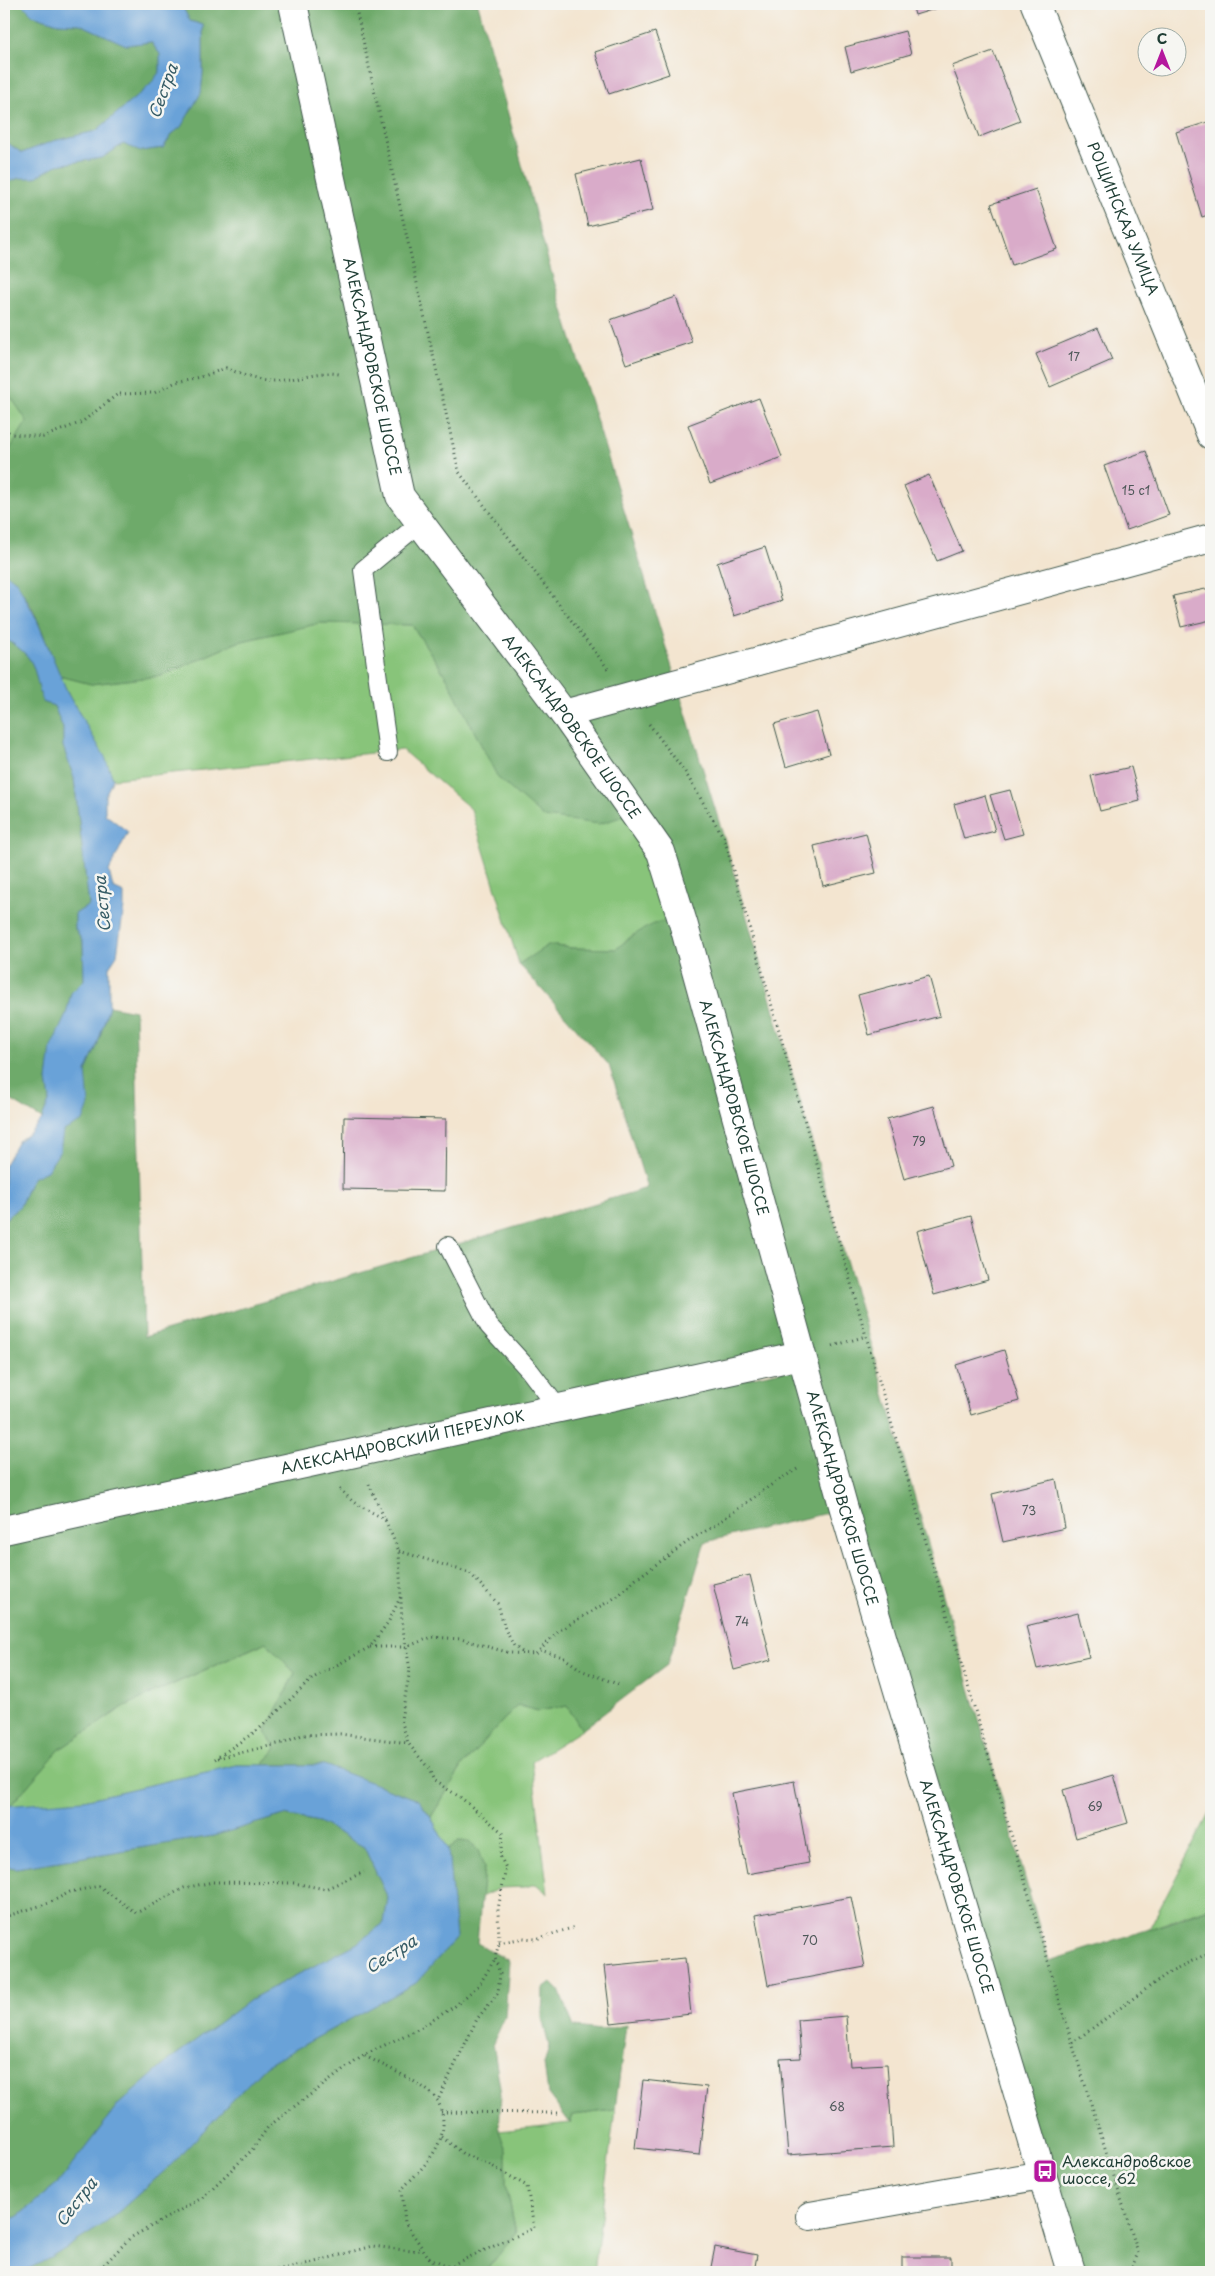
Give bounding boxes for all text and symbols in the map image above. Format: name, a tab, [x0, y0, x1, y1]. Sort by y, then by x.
north arrow	[1138, 28, 1188, 78]
text: С	[1157, 28, 1167, 49]
water label: Сестра	[141, 59, 183, 121]
street label: РОЩИНСКАЯ УЛИЦА	[1082, 138, 1166, 298]
street label: АЛЕКСАНДРОВСКОЕ ШОССЕ	[338, 255, 408, 478]
house number: 17	[1068, 347, 1080, 365]
house number: 15 с1	[1122, 481, 1150, 499]
street label: АЛЕКСАНДРОВСКОЕ ШОССЕ	[498, 629, 647, 823]
water label: Сестра	[87, 874, 115, 933]
street label: АЛЕКСАНДРОВСКОЕ ШОССЕ	[695, 997, 776, 1218]
house number: 79	[912, 1132, 926, 1150]
street label: АЛЕКСАНДРОВСКОЕ ШОССЕ	[802, 1387, 885, 1608]
street label: АЛЕКСАНДРОВСКИЙ ПЕРЕУЛОК	[278, 1403, 527, 1479]
house number: 73	[1022, 1501, 1036, 1519]
house number: 74	[735, 1612, 749, 1630]
street label: АЛЕКСАНДРОВСКОЕ ШОССЕ	[915, 1776, 1001, 1996]
house number: 69	[1087, 1797, 1103, 1815]
water label: Сестра	[360, 1928, 421, 1978]
house number: 70	[802, 1931, 818, 1949]
house number: 68	[829, 2097, 845, 2115]
place label: Александровское шоссе, 62	[1062, 2149, 1192, 2189]
bus stop icon: Александровское шоссе, 62	[1032, 2158, 1058, 2184]
water label: Сестра	[48, 2171, 103, 2231]

